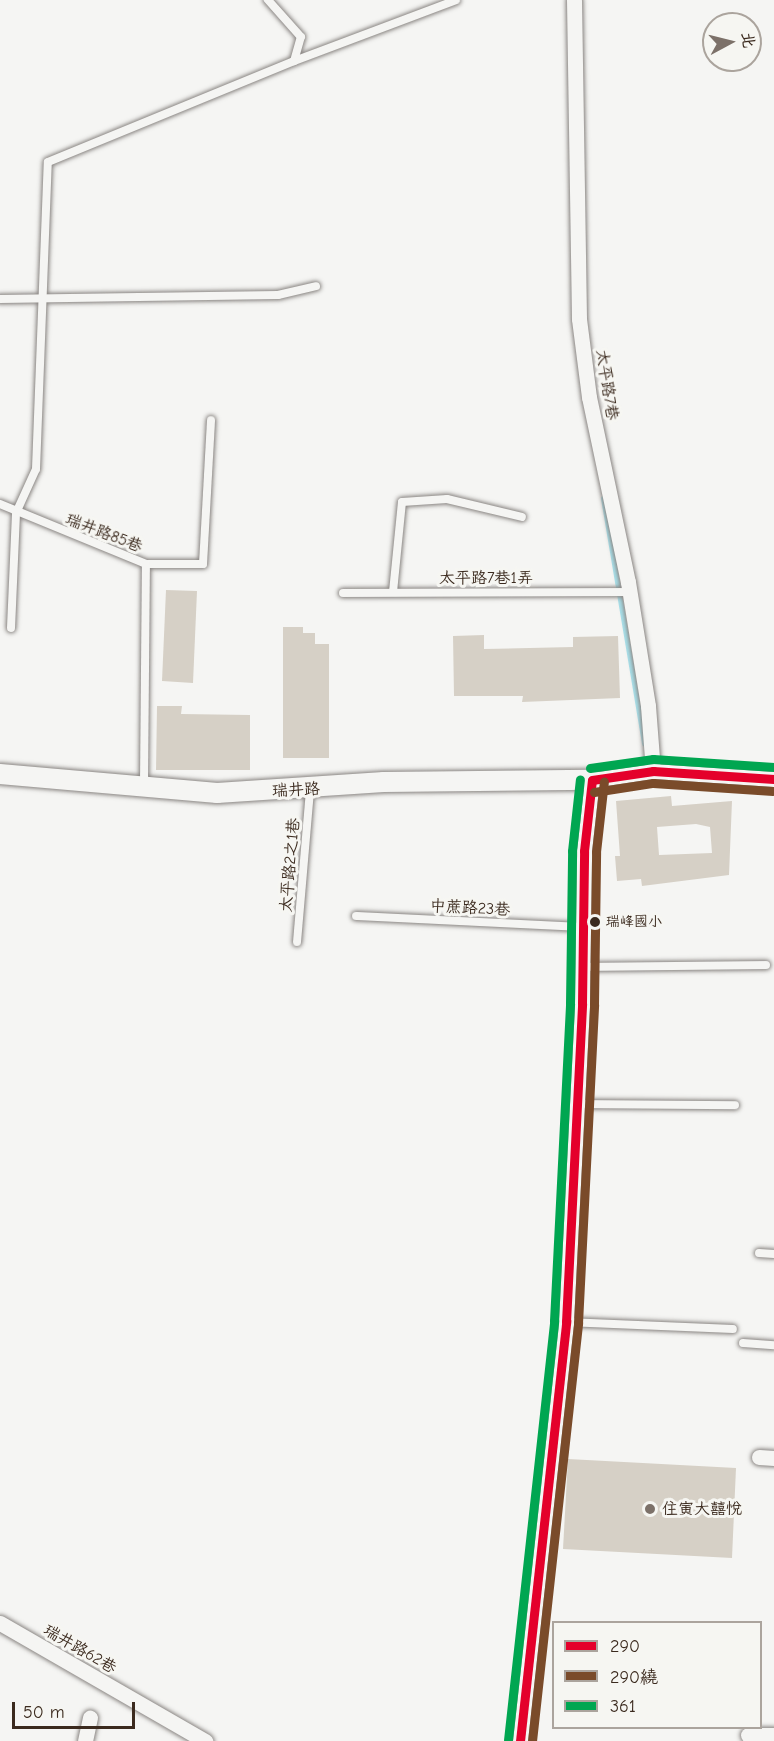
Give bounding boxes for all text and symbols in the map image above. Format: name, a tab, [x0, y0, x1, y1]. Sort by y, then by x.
north arrow	[702, 12, 762, 72]
text: 北	[738, 31, 758, 49]
street label: 太平路7巷	[592, 348, 622, 422]
street label: 瑞井路85巷	[63, 510, 145, 556]
street label: 太平路7巷1弄	[439, 568, 533, 588]
street label: 瑞井路	[272, 779, 320, 801]
street label: 太平路2之1巷	[276, 817, 304, 913]
street label: 中蔗路23巷	[429, 896, 511, 920]
place label: 瑞峰國小	[606, 914, 662, 930]
marker: 瑞峰國小	[589, 916, 601, 928]
place label: 住寅大囍悅	[662, 1499, 742, 1519]
marker: 住寅大囍悅	[643, 1502, 657, 1516]
street label: 瑞井路62巷	[40, 1620, 120, 1678]
legend	[552, 1621, 762, 1729]
text: 290	[610, 1636, 640, 1657]
text: 290繞	[610, 1667, 658, 1688]
scale bar	[15, 1690, 138, 1728]
text: 361	[610, 1696, 636, 1717]
text: 50 m	[23, 1702, 65, 1723]

